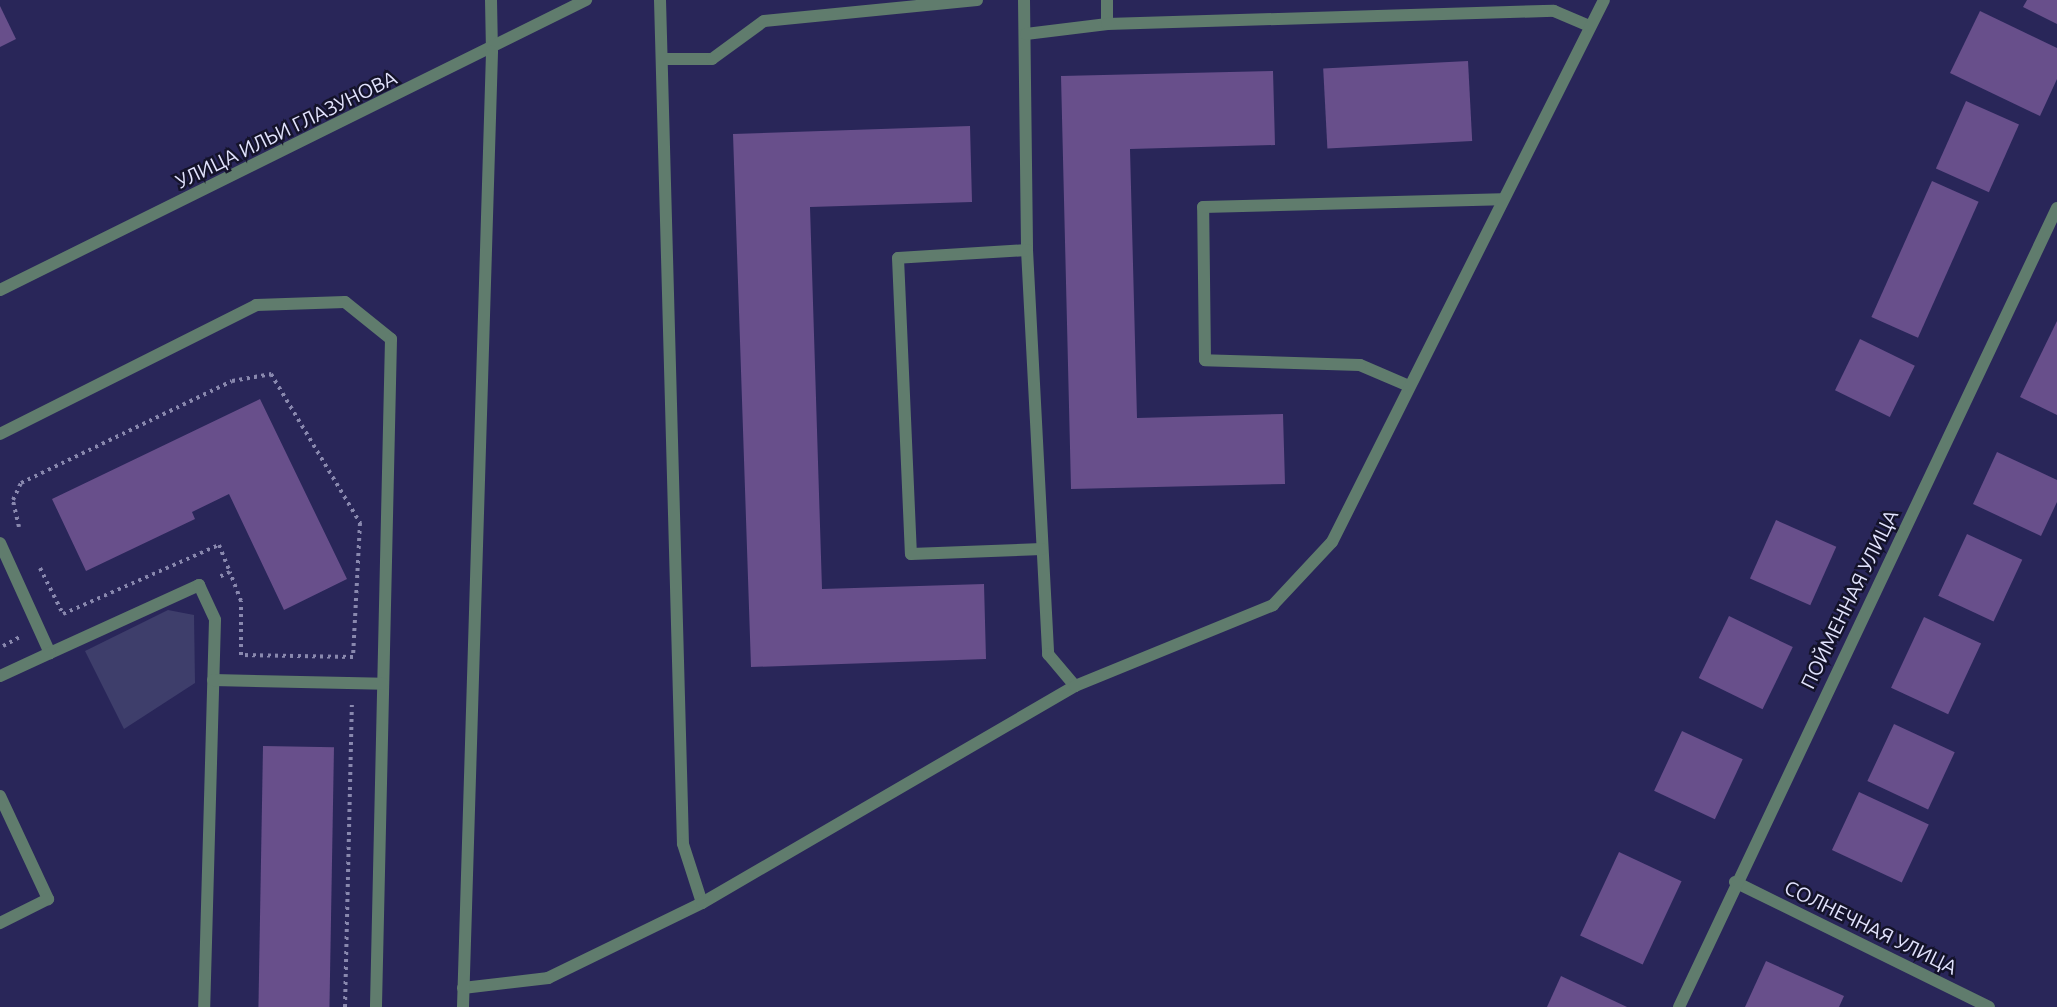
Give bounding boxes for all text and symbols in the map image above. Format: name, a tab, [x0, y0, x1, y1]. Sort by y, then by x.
street label: УЛИЦА ИЛЬИ ГЛАЗУНОВА	[172, 65, 400, 193]
street label: ПОЙМЕННАЯ УЛИЦА	[1795, 506, 1903, 692]
street label: СОЛНЕЧНАЯ УЛИЦА	[1781, 875, 1961, 979]

